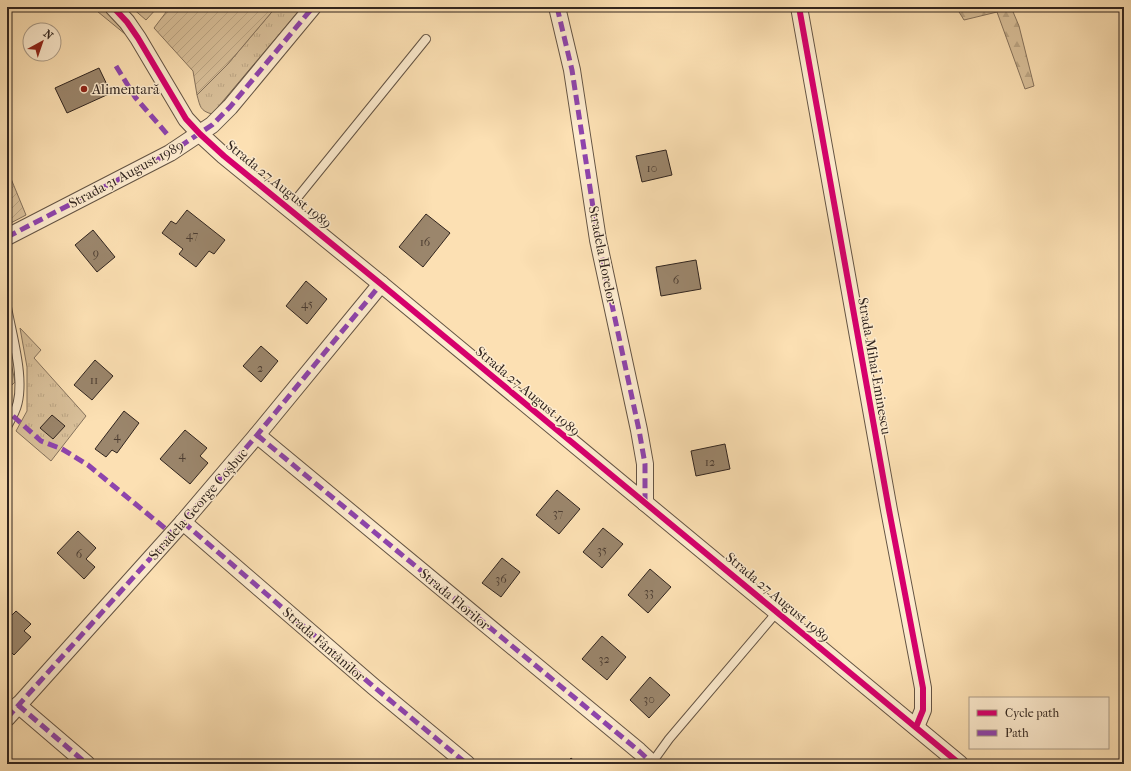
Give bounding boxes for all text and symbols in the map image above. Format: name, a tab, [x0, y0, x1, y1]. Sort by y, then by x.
north arrow	[22, 22, 62, 62]
text: N	[41, 27, 56, 43]
place label: Alimentară	[91, 81, 160, 98]
marker: Alimentară	[79, 84, 89, 94]
street label: Strada 31 August 1989	[66, 137, 187, 212]
street label: Strada 27 August 1989	[222, 137, 335, 232]
house number: 10	[647, 161, 657, 175]
street label: Stradela Horelor	[585, 204, 620, 306]
house number: 47	[186, 228, 198, 242]
house number: 16	[420, 235, 431, 249]
house number: 9	[93, 246, 99, 260]
house number: 6	[673, 273, 680, 287]
street label: Strada Mihai Eminescu	[854, 296, 895, 436]
house number: 45	[301, 297, 313, 311]
street label: Strada 27 August 1989	[472, 343, 583, 440]
house number: 2	[257, 361, 263, 375]
house number: 11	[90, 373, 98, 387]
house number: 4	[113, 429, 121, 443]
street label: Stradela George Coșbuc	[145, 445, 252, 564]
house number: 4	[178, 448, 186, 462]
house number: 12	[705, 455, 715, 469]
house number: 37	[553, 506, 564, 520]
house number: 35	[597, 543, 607, 557]
house number: 6	[76, 547, 83, 561]
street label: Strada 27 August 1989	[722, 549, 833, 646]
street label: Strada Florilor	[416, 565, 493, 634]
house number: 36	[495, 572, 507, 586]
house number: 33	[644, 585, 654, 599]
street label: Strada Fântânilor	[279, 604, 369, 685]
house number: 32	[598, 652, 610, 666]
house number: 30	[643, 692, 655, 706]
legend	[969, 697, 1109, 749]
text: Cycle path	[1005, 706, 1060, 720]
text: Path	[1005, 726, 1029, 740]

